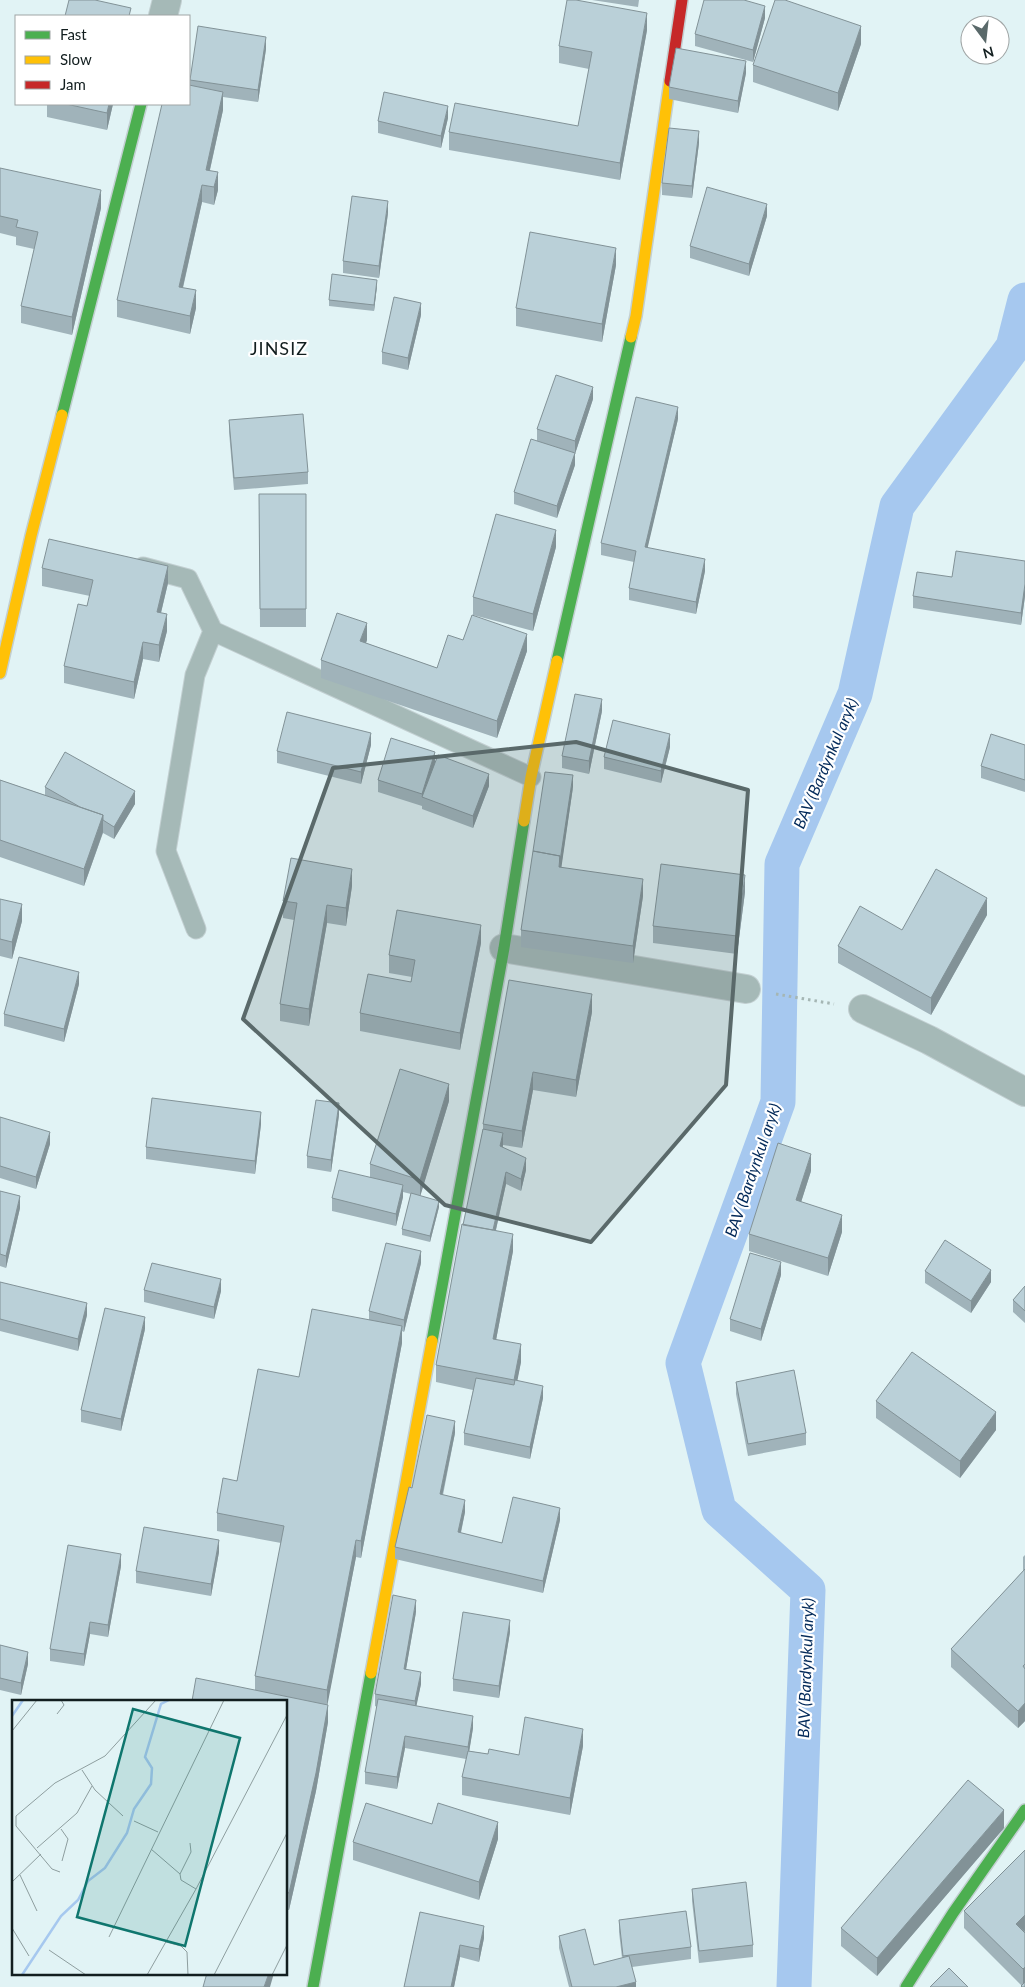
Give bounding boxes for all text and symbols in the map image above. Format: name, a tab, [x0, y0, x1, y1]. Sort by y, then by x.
legend	[15, 15, 190, 105]
north arrow	[960, 15, 1010, 65]
text: Fast	[60, 25, 87, 43]
text: N	[981, 43, 996, 63]
text: Slow	[60, 50, 92, 68]
text: Jam	[60, 75, 86, 93]
district label: JINSIZ	[250, 337, 308, 359]
water label: BAV (Bardynkul aryk)	[789, 695, 861, 831]
water label: BAV (Bardynkul aryk)	[720, 1101, 784, 1239]
water label: BAV (Bardynkul aryk)	[793, 1598, 817, 1738]
inset map	[12, 1700, 288, 1974]

